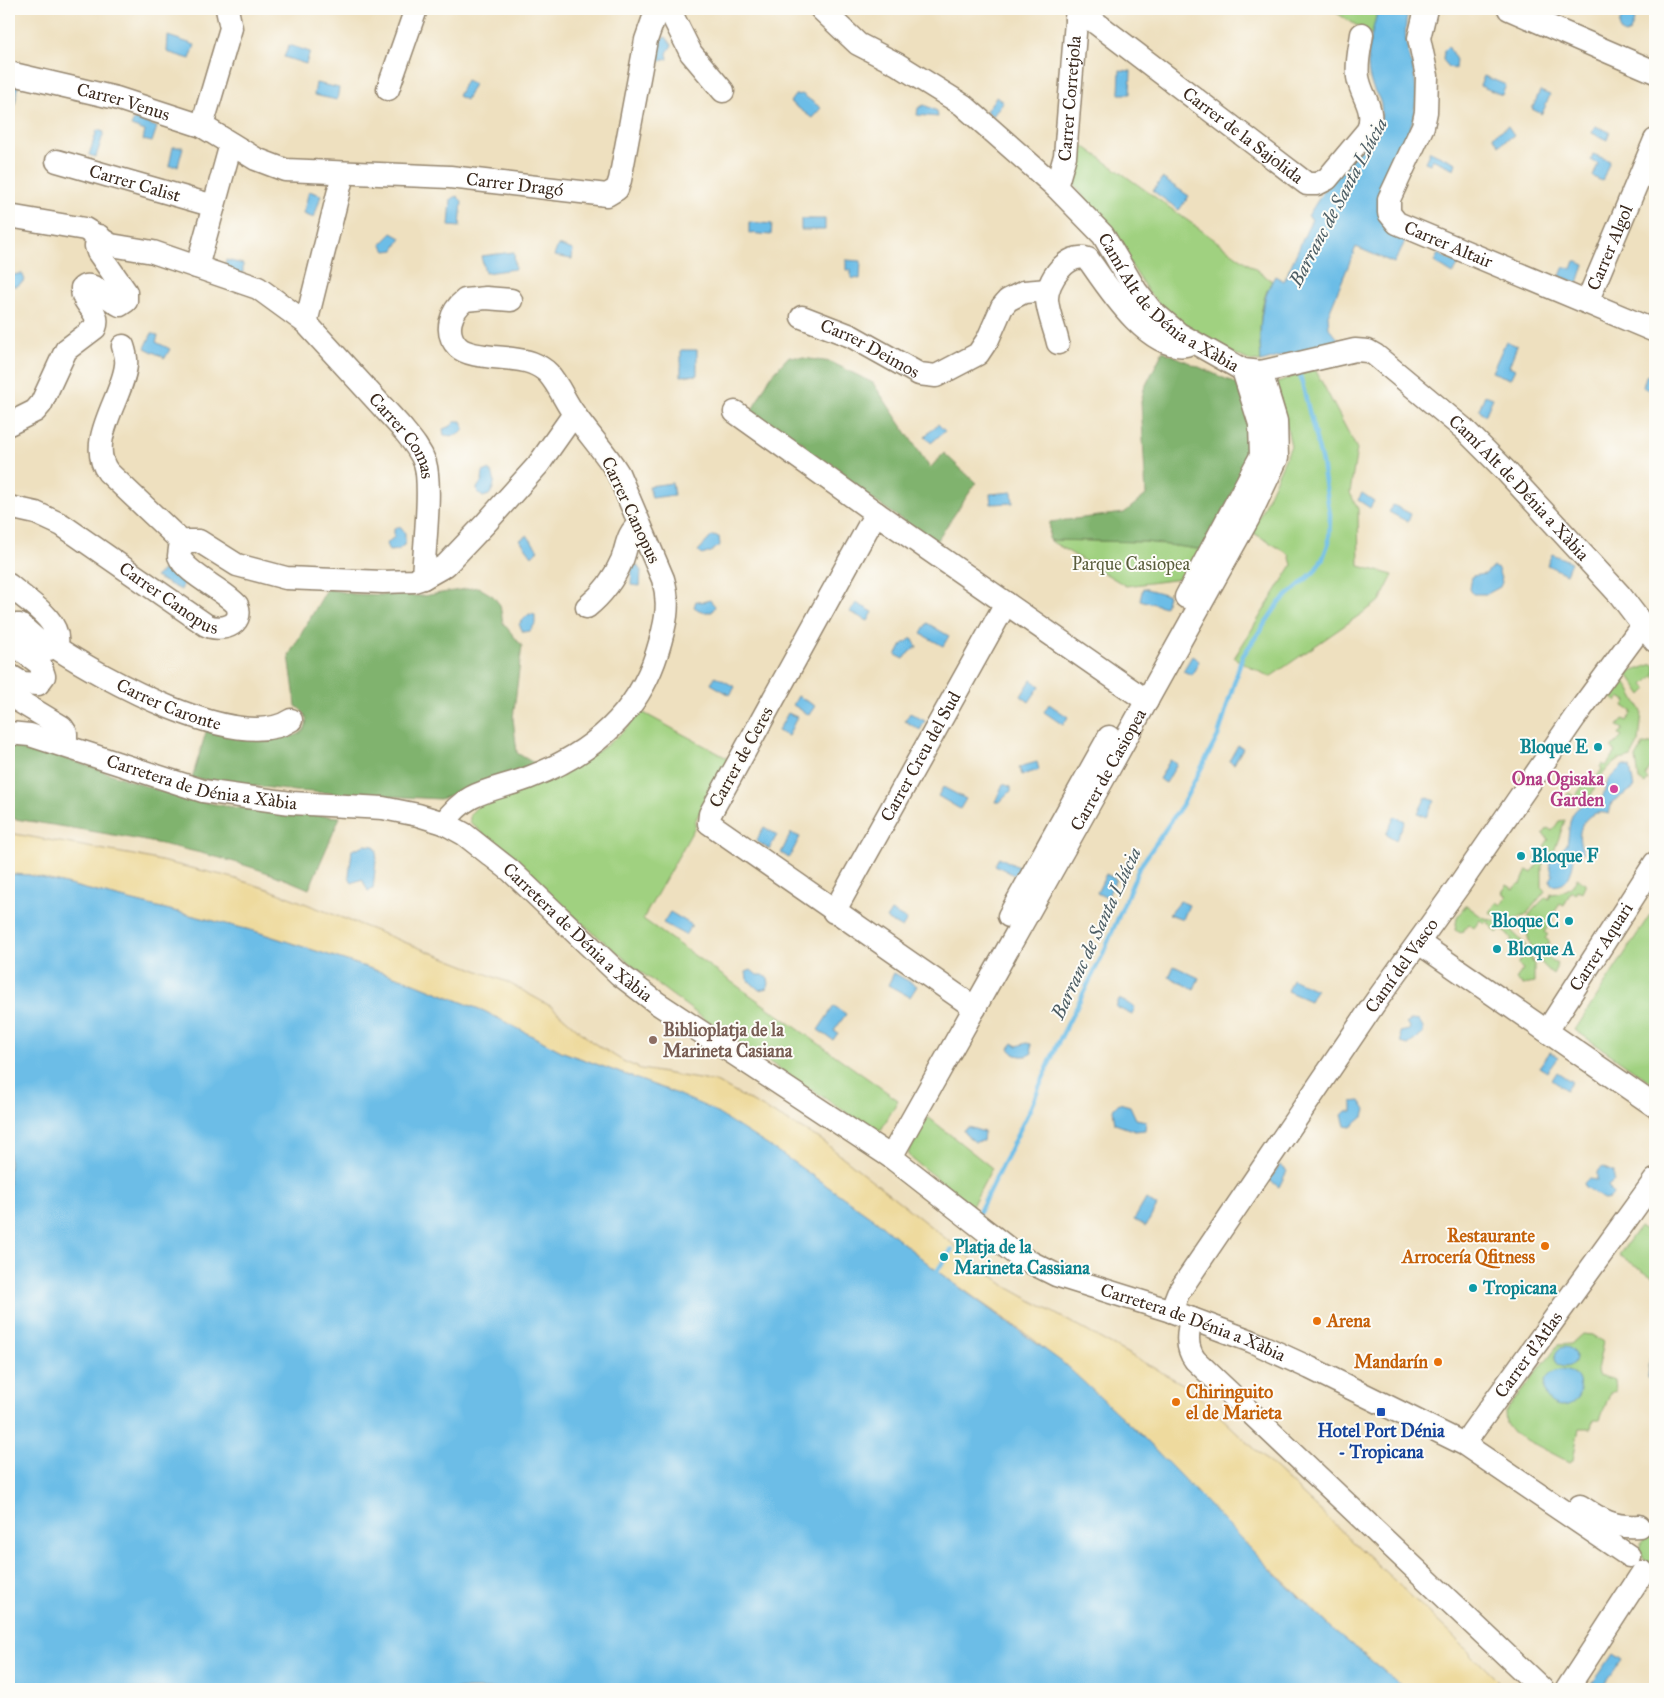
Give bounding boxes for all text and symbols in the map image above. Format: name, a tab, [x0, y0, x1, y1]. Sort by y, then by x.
street label: Carrer Corretjola	[1054, 34, 1086, 162]
street label: Carrer Venus	[75, 78, 173, 126]
street label: Carrer de la Sajolida	[1178, 82, 1308, 189]
water label: Barranc de Santa Llúcia	[1283, 114, 1392, 291]
street label: Carrer Calist	[87, 160, 184, 207]
street label: Carrer Dragó	[465, 168, 565, 201]
street label: Carrer Algol	[1582, 201, 1638, 294]
street label: Carrer Altair	[1401, 216, 1496, 273]
street label: Camí Alt de Dénia a Xàbia	[1093, 229, 1243, 377]
street label: Carrer Deimos	[817, 314, 924, 383]
street label: Carrer Comas	[364, 388, 438, 480]
street label: Camí Alt de Dénia a Xàbia	[1444, 410, 1594, 565]
street label: Carrer Canopus	[597, 453, 665, 567]
park label: Parque Casiopea	[1072, 553, 1191, 576]
street label: Carrer Canopus	[115, 557, 219, 639]
street label: Carrer Caronte	[113, 674, 223, 735]
street label: Carrer Creu del Sud	[876, 687, 966, 825]
street label: Carrer de Ceres	[704, 703, 778, 811]
street label: Carrer de Casiopea	[1065, 704, 1151, 835]
place label: Bloque E	[1520, 736, 1588, 759]
marker: Bloque E	[1592, 741, 1604, 753]
street label: Carretera de Dénia a Xàbia	[104, 750, 298, 814]
place label: Ona Ogisaka Garden	[1512, 768, 1604, 811]
marker: Ona Ogisaka Garden	[1608, 783, 1620, 795]
water label: Barranc de Santa Llúcia	[1046, 843, 1146, 1024]
place label: Bloque F	[1531, 845, 1598, 868]
marker: Bloque F	[1515, 850, 1527, 862]
street label: Carretera de Dénia a Xàbia	[499, 858, 657, 1007]
street label: Carrer Aquari	[1565, 898, 1638, 995]
place label: Bloque C	[1491, 910, 1559, 933]
street label: Camí del Vasco	[1360, 914, 1443, 1017]
marker: Bloque C	[1563, 915, 1575, 927]
place label: Bloque A	[1507, 938, 1575, 961]
marker: Bloque A	[1491, 943, 1503, 955]
place label: Biblioplatja de la Marineta Casiana	[663, 1019, 793, 1062]
marker: Biblioplatja de la Marineta Casiana	[647, 1034, 659, 1046]
place label: Restaurante Arrocería Qfitness	[1401, 1225, 1535, 1269]
place label: Platja de la Marineta Cassiana	[954, 1236, 1090, 1279]
marker: Restaurante Arrocería Qfitness	[1539, 1240, 1551, 1252]
marker: Platja de la Marineta Cassiana	[938, 1251, 950, 1263]
place label: Tropicana	[1482, 1277, 1558, 1300]
street label: Carretera de Dénia a Xàbia	[1098, 1279, 1289, 1366]
marker: Tropicana	[1467, 1282, 1479, 1294]
street label: Carrer d'Atlas	[1490, 1307, 1567, 1402]
place label: Arena	[1326, 1310, 1371, 1332]
marker: Arena	[1311, 1315, 1323, 1327]
place label: Mandarín	[1354, 1351, 1428, 1373]
marker: Mandarín	[1432, 1356, 1444, 1368]
place label: Chiringuito el de Marieta	[1186, 1381, 1282, 1424]
marker: Chiringuito el de Marieta	[1170, 1396, 1182, 1408]
marker: Hotel Port Dénia - Tropicana	[1375, 1406, 1387, 1418]
place label: Hotel Port Dénia - Tropicana	[1317, 1420, 1445, 1464]

